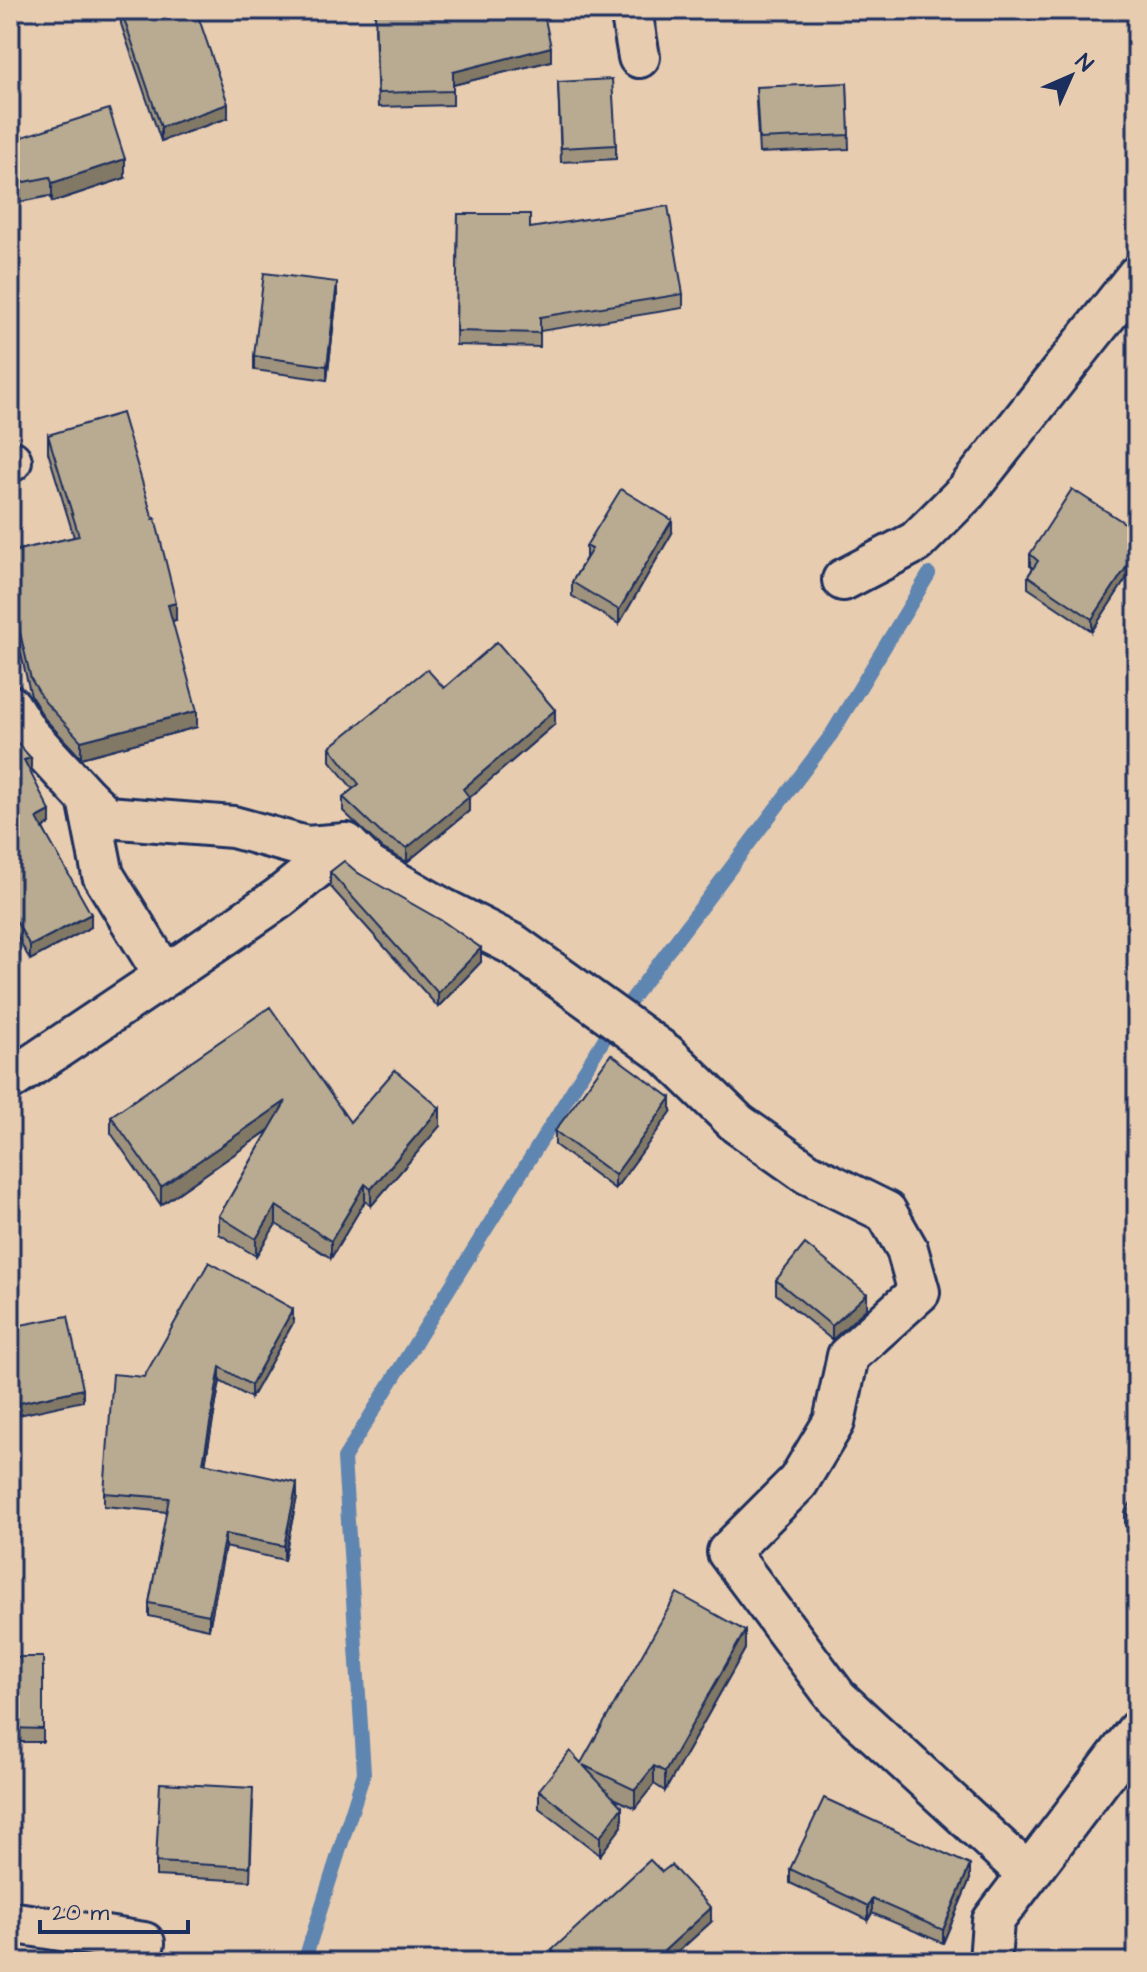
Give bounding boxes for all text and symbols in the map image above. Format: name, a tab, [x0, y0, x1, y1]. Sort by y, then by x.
north arrow	[1031, 36, 1111, 116]
text: N	[1068, 47, 1100, 79]
scale bar	[40, 1884, 188, 1934]
text: 20 m	[52, 1896, 109, 1930]

